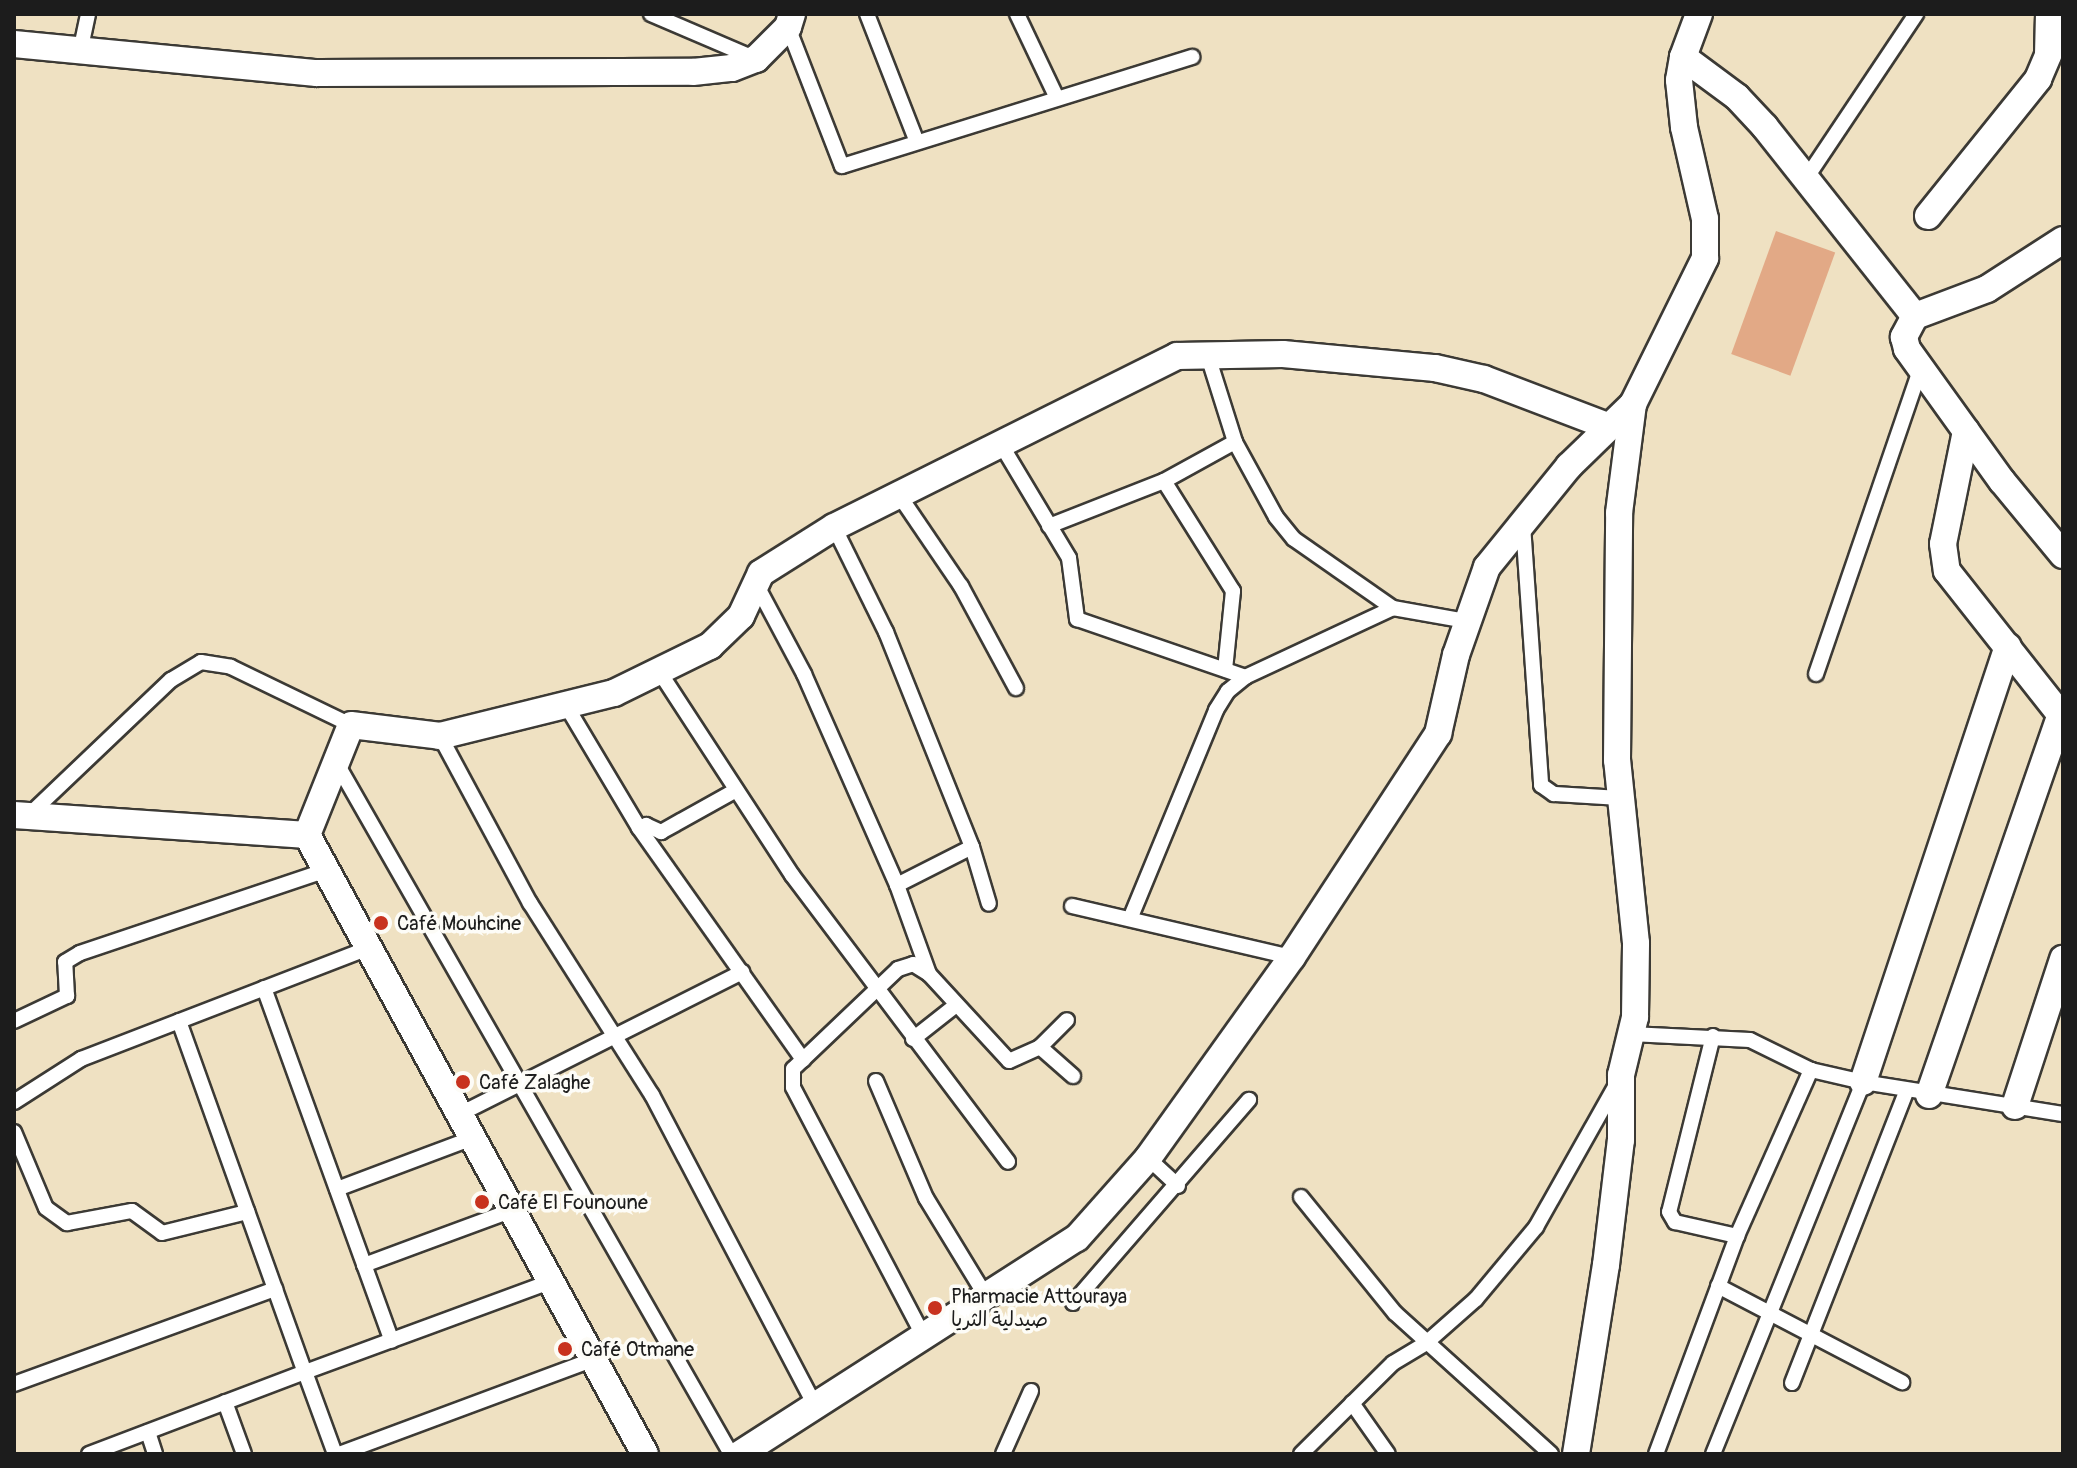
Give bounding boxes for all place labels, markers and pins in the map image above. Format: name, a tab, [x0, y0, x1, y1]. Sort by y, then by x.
place label: Café Mouhcine	[397, 911, 521, 935]
marker: Café Mouhcine	[372, 914, 390, 932]
place label: Café Zalaghe	[479, 1070, 590, 1094]
marker: Café Zalaghe	[454, 1073, 472, 1091]
place label: Café El Founoune	[498, 1190, 648, 1214]
marker: Café El Founoune	[473, 1193, 491, 1211]
place label: Pharmacie Attouraya صيدلية الثريا	[951, 1284, 1127, 1331]
marker: Pharmacie Attouraya صيدلية الثريا	[926, 1299, 944, 1317]
place label: Café Otmane	[581, 1337, 694, 1361]
marker: Café Otmane	[556, 1340, 574, 1358]

